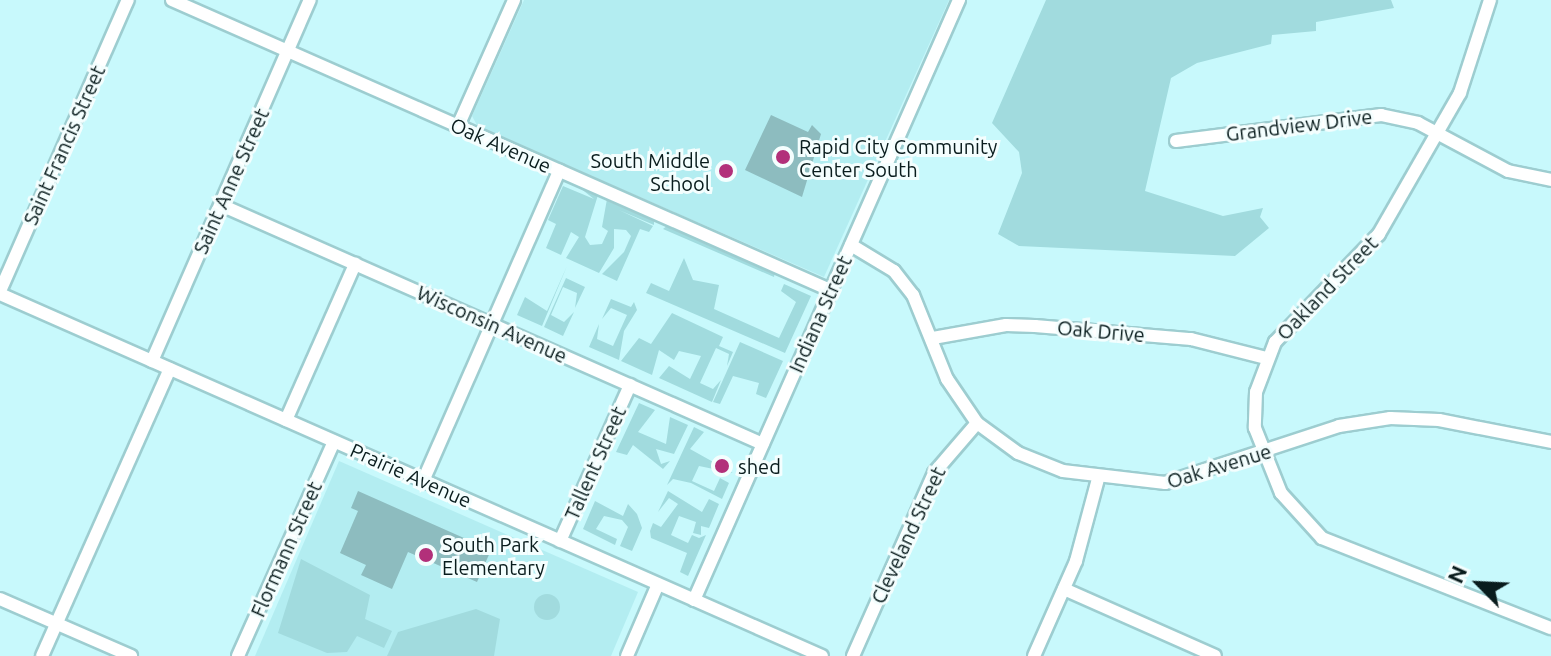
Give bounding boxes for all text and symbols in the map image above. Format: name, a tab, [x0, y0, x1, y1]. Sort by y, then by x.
street label: Saint Francis Street	[18, 61, 110, 229]
street label: Saint Anne Street	[188, 104, 274, 258]
street label: Grandview Drive	[1224, 104, 1374, 146]
street label: Oak Avenue	[447, 112, 555, 178]
place label: Rapid City Community Center South	[799, 134, 997, 181]
place label: South Middle School	[591, 148, 710, 195]
marker: Rapid City Community Center South	[774, 148, 792, 166]
marker: South Middle School	[717, 162, 735, 180]
street label: Oakland Street	[1271, 231, 1383, 345]
street label: Indiana Street	[784, 252, 856, 376]
street label: Wisconsin Avenue	[413, 280, 571, 368]
street label: Oak Drive	[1056, 315, 1146, 347]
street label: Tallent Street	[559, 402, 631, 524]
street label: Prairie Avenue	[347, 438, 475, 512]
street label: Oak Avenue	[1164, 439, 1274, 493]
place label: shed	[738, 454, 781, 478]
marker: shed	[713, 457, 731, 475]
street label: Cleveland Street	[866, 463, 950, 607]
street label: Flormann Street	[245, 478, 327, 620]
place label: South Park Elementary	[442, 532, 545, 579]
north arrow	[1439, 544, 1519, 624]
marker: South Park Elementary	[417, 546, 435, 564]
text: N	[1442, 561, 1471, 587]

